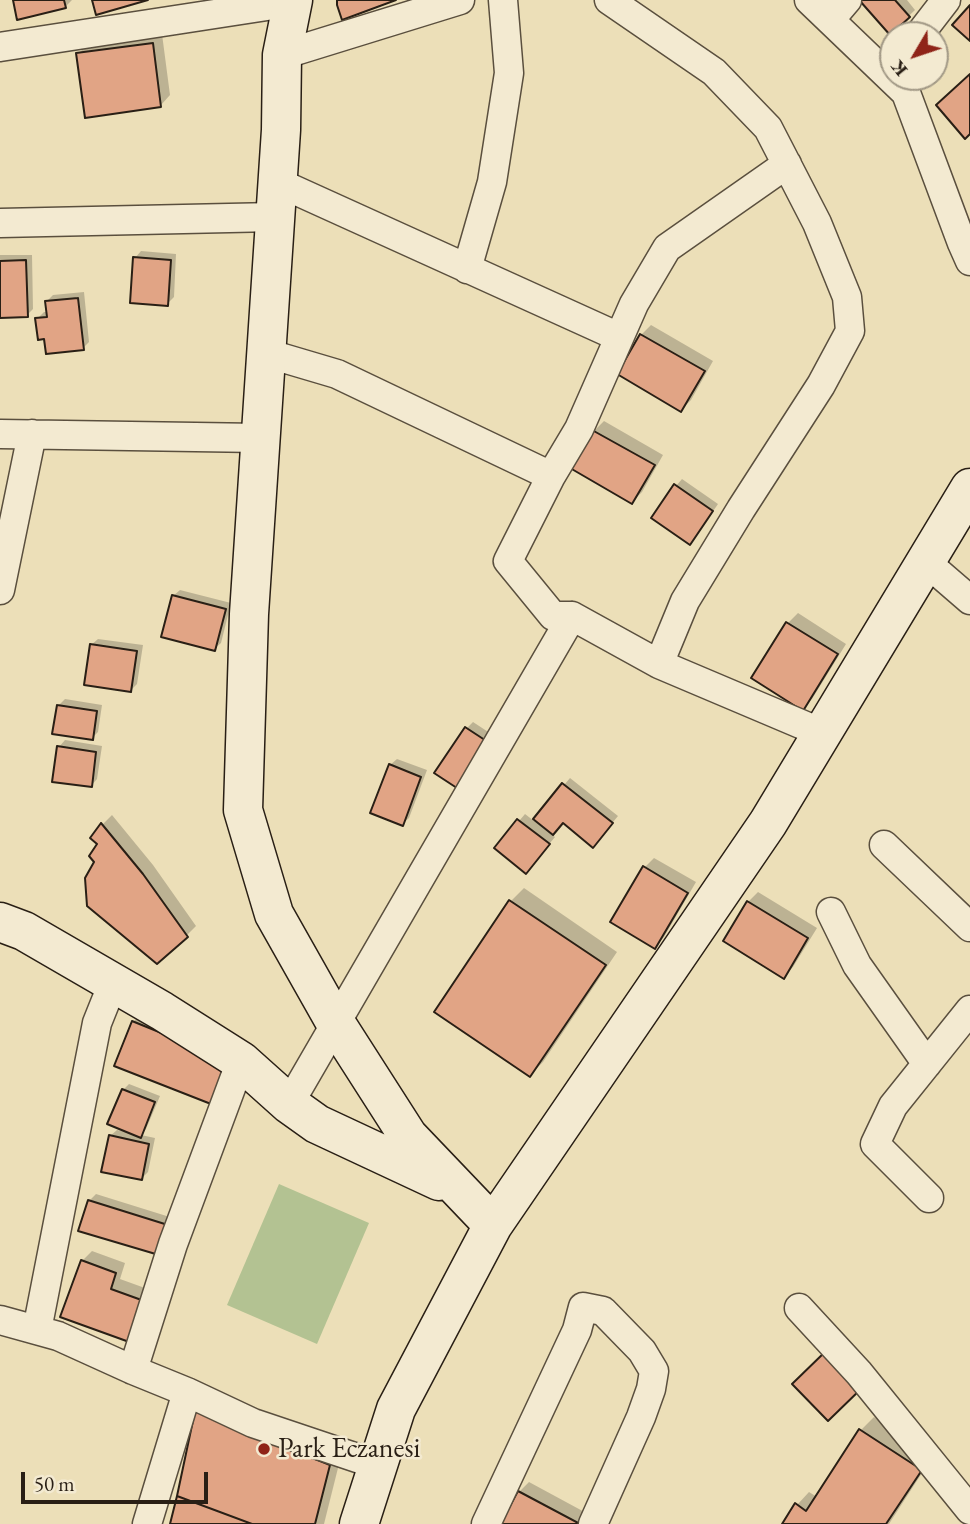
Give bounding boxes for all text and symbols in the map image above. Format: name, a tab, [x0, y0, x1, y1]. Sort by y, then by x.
north arrow	[879, 21, 949, 91]
text: K	[885, 55, 913, 82]
place label: Park Eczanesi	[278, 1432, 420, 1466]
marker: Park Eczanesi	[256, 1441, 272, 1457]
scale bar	[24, 1458, 212, 1502]
text: 50 m	[34, 1470, 75, 1497]

